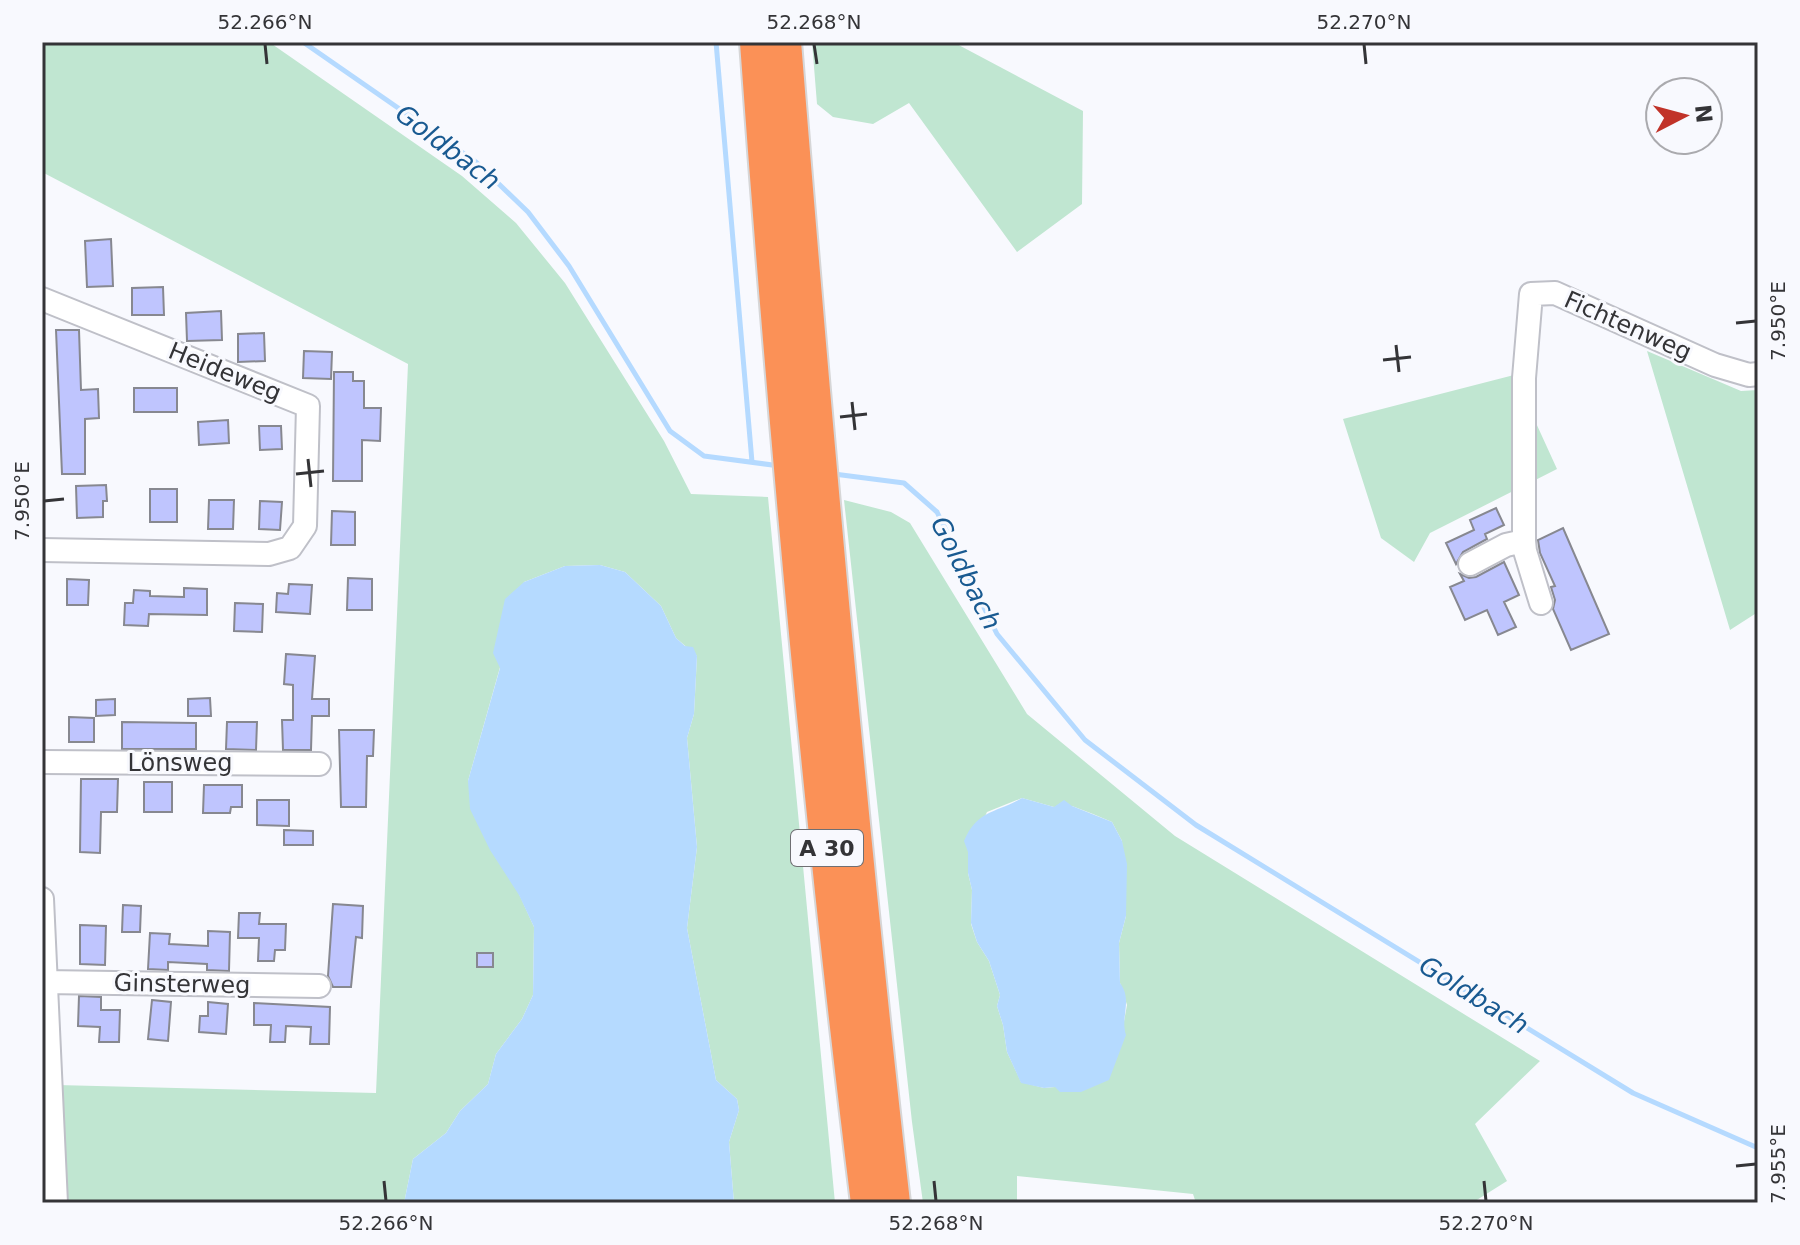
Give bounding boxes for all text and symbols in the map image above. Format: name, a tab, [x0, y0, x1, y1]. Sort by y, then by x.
text: 52.266°N	[218, 10, 312, 34]
text: 52.268°N	[767, 10, 861, 34]
text: 52.270°N	[1317, 10, 1411, 34]
north arrow	[1644, 76, 1724, 156]
water label: Goldbach	[390, 98, 506, 196]
text: N	[1690, 103, 1717, 124]
text: 7.950°E	[1766, 281, 1790, 361]
street label: Fichtenweg	[1560, 286, 1696, 366]
street label: Heideweg	[165, 337, 285, 407]
text: 7.950°E	[10, 461, 34, 541]
water label: Goldbach	[925, 511, 1007, 635]
street label: Lönsweg	[128, 749, 232, 777]
road number: A 30	[791, 830, 863, 866]
water label: Goldbach	[1414, 950, 1534, 1040]
street label: Ginsterweg	[113, 969, 251, 999]
text: 7.955°E	[1766, 1124, 1790, 1204]
text: 52.266°N	[339, 1211, 433, 1235]
text: 52.268°N	[889, 1211, 983, 1235]
text: 52.270°N	[1439, 1211, 1533, 1235]

